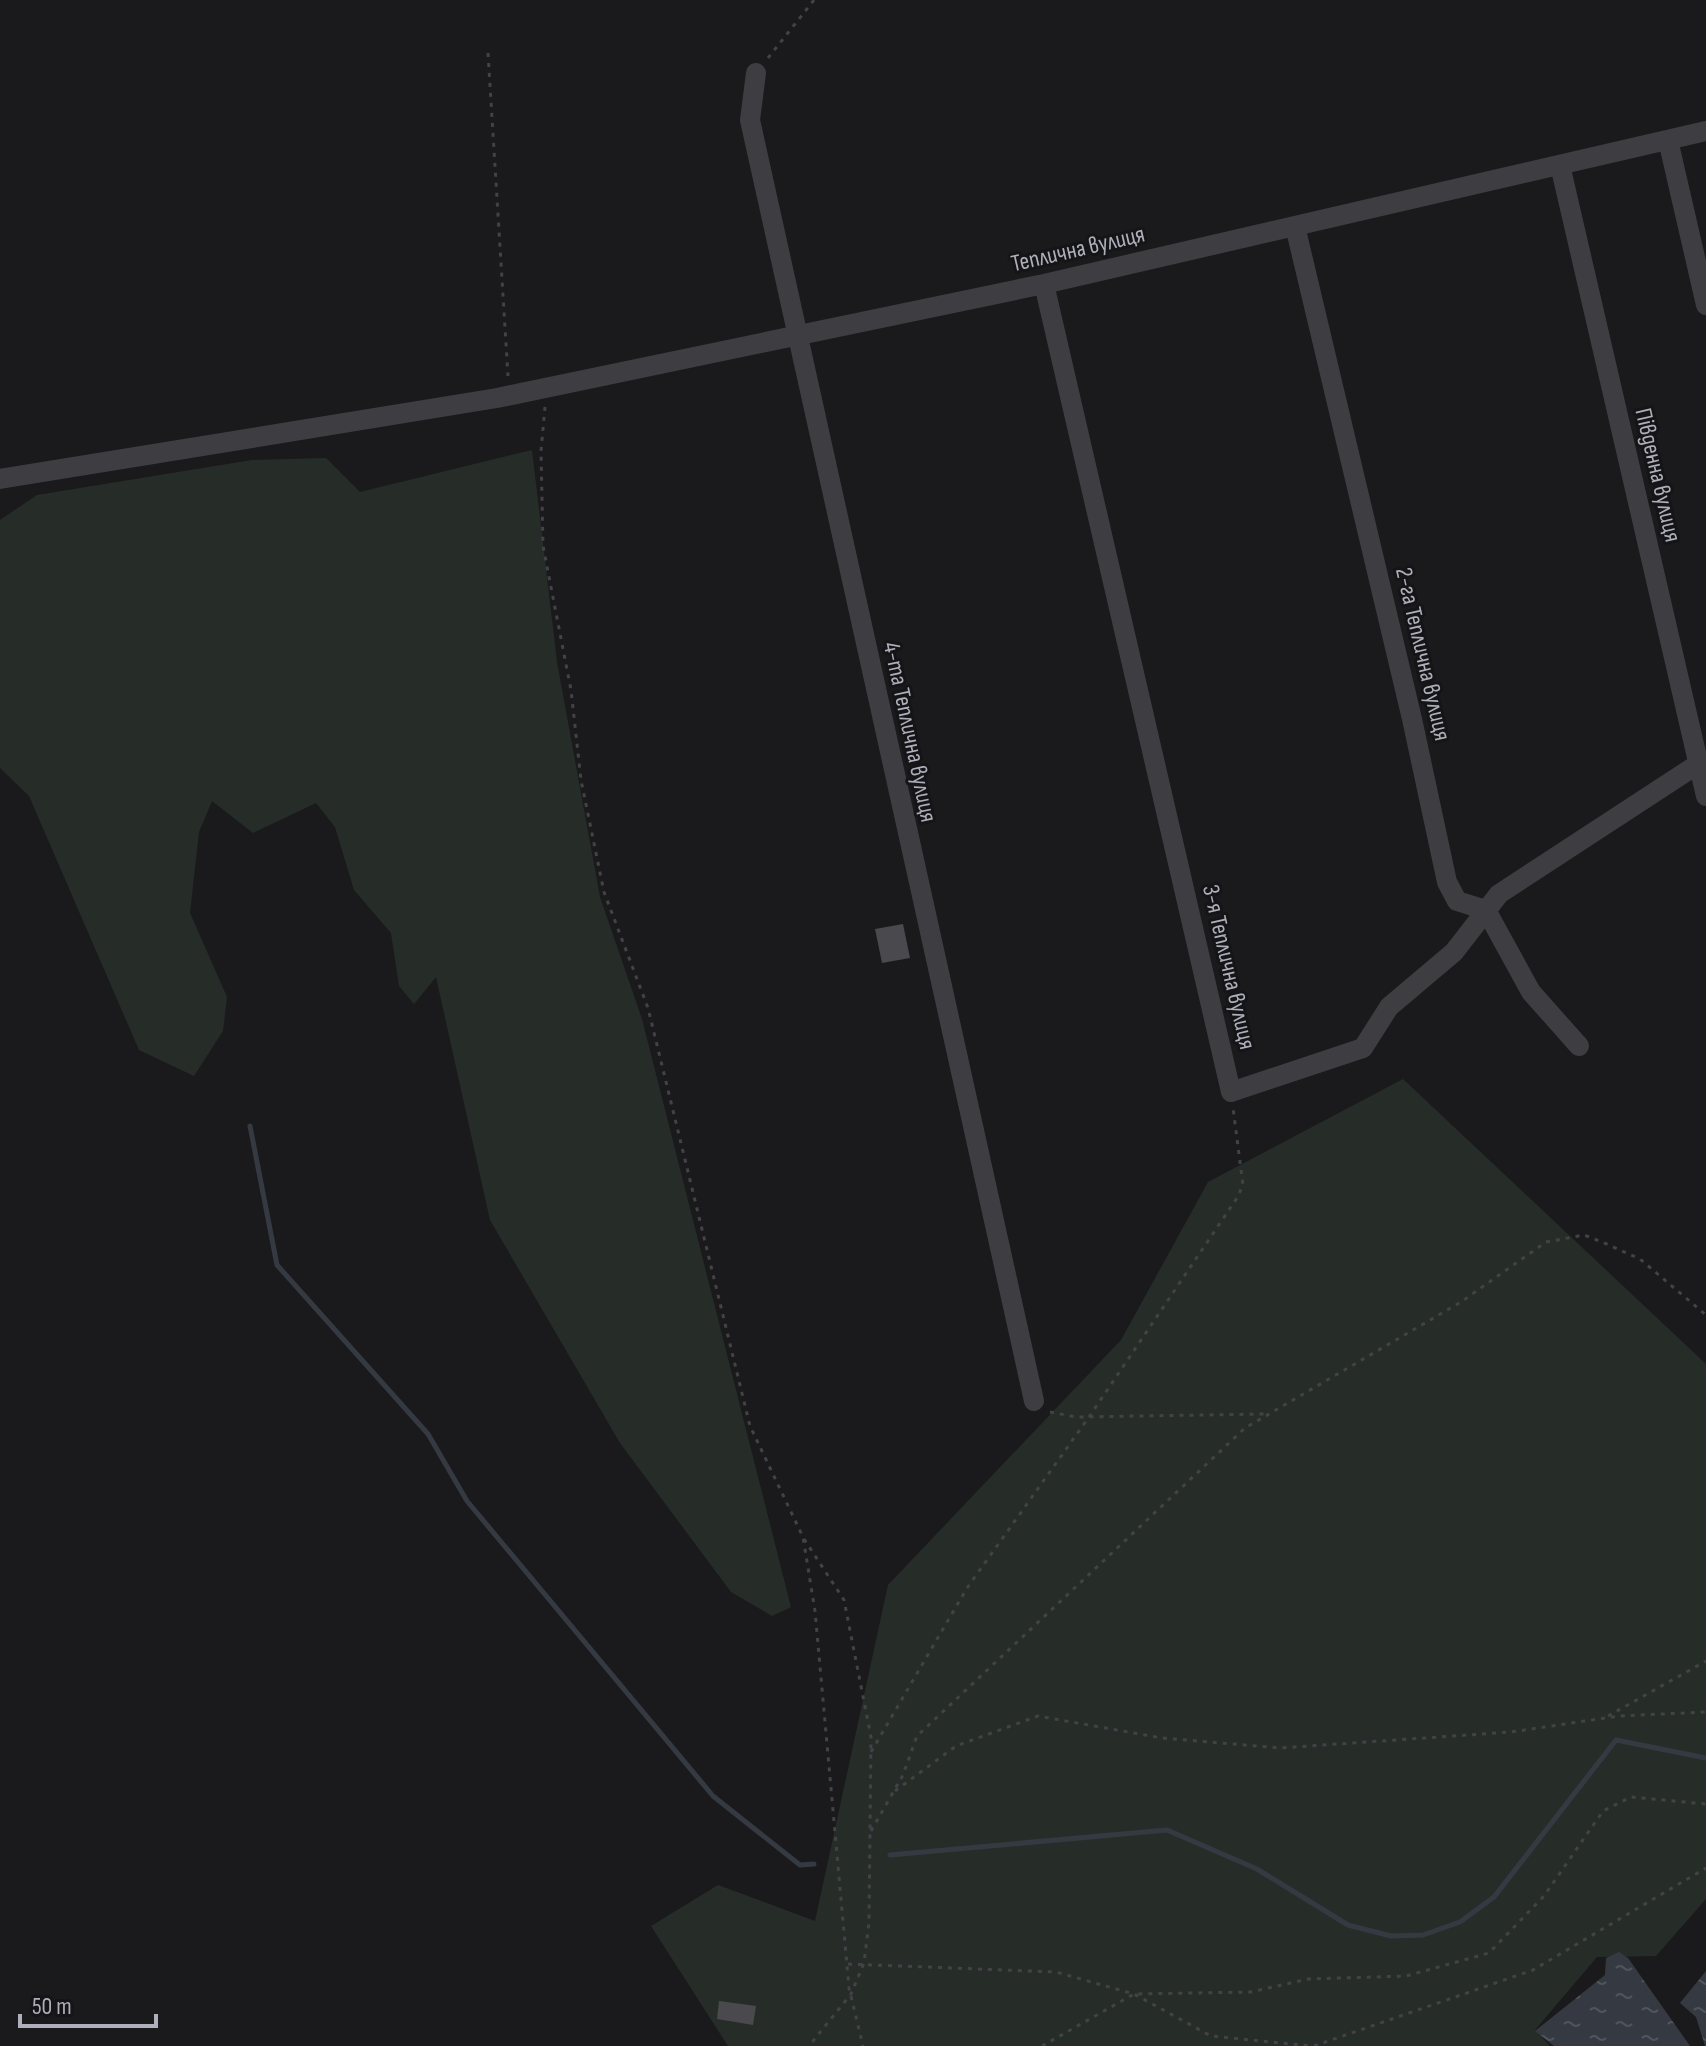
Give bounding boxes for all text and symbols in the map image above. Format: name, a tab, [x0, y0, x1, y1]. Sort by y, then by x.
street label: Теплична вулиця	[1008, 220, 1148, 278]
street label: Південна вулиця	[1629, 405, 1687, 545]
street label: 2-га Теплична вулиця	[1389, 565, 1457, 743]
street label: 4-та Теплична вулиця	[877, 639, 943, 825]
street label: 3-я Теплична вулиця	[1196, 882, 1262, 1052]
scale bar	[20, 1978, 156, 2028]
text: 50 m	[32, 1992, 72, 2021]

